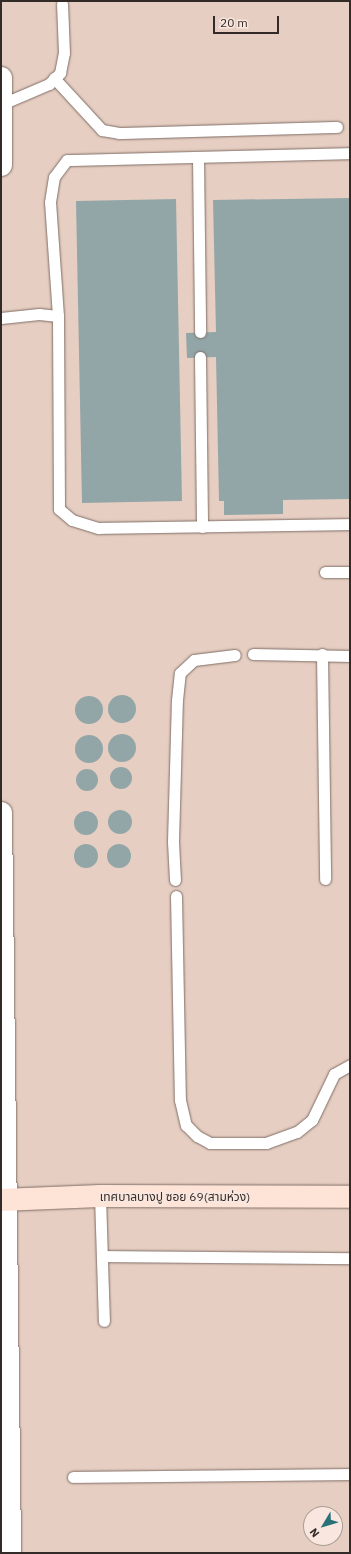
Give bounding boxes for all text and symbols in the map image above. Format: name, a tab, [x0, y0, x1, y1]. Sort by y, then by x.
scale bar	[215, 8, 281, 34]
text: 20 m	[220, 15, 248, 30]
street label: เทศบาลบางปู ซอย 69(สามห่วง)	[100, 1190, 250, 1204]
north arrow	[303, 1506, 343, 1546]
text: N	[306, 1525, 322, 1540]

